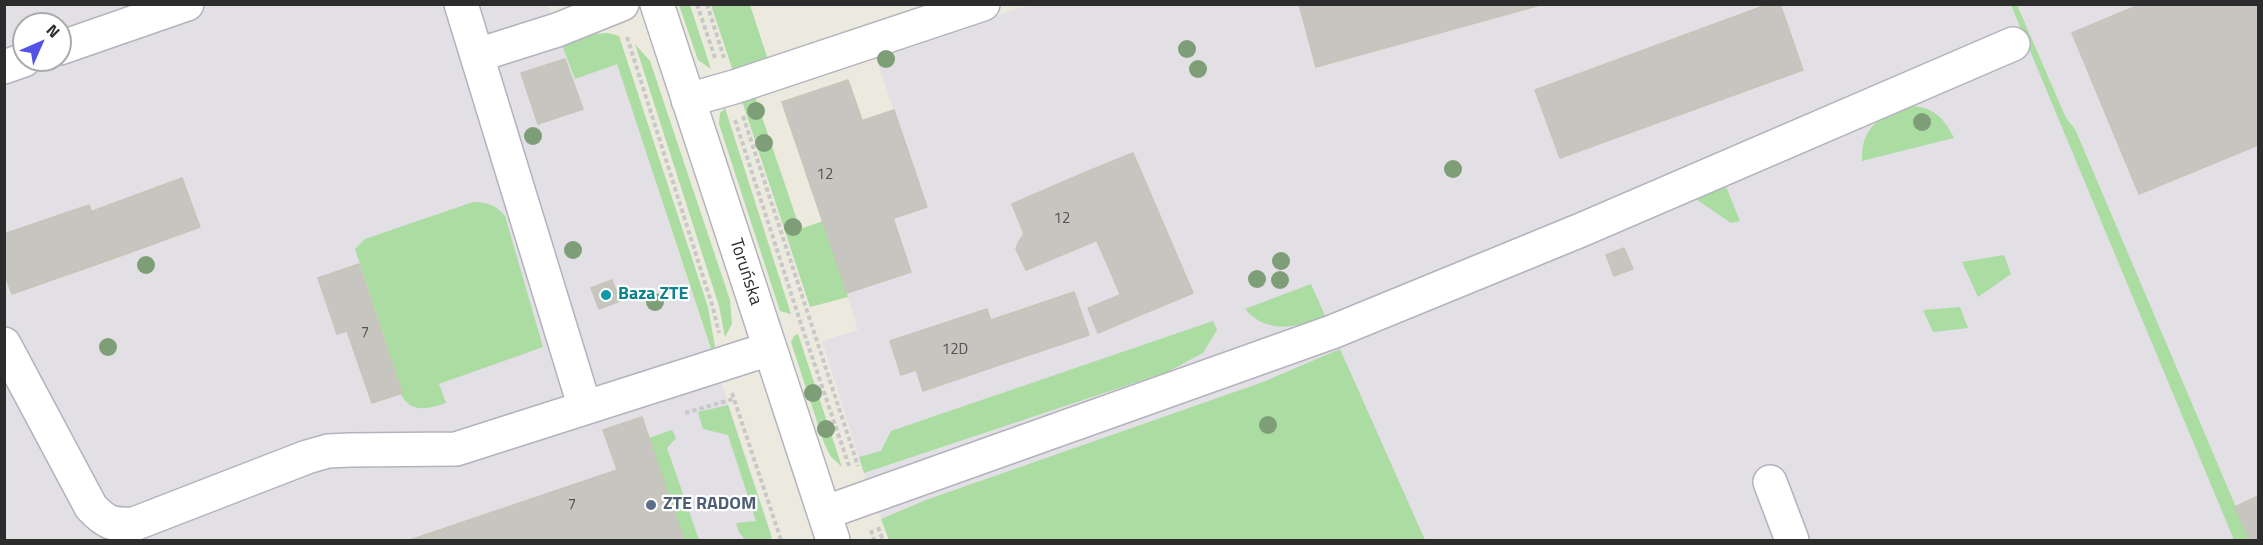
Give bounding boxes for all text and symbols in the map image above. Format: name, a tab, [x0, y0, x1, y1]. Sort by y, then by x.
north arrow	[12, 12, 72, 72]
text: N	[41, 18, 66, 43]
house number: 12	[817, 166, 833, 184]
house number: 12	[1054, 210, 1070, 228]
street label: Toruńska	[724, 236, 766, 308]
place label: Baza ZTE	[618, 284, 689, 306]
marker: Baza ZTE	[599, 288, 613, 302]
house number: 7	[361, 324, 369, 342]
house number: 12D	[942, 341, 968, 359]
place label: ZTE RADOM	[663, 494, 756, 516]
house number: 7	[568, 496, 576, 514]
marker: ZTE RADOM	[644, 498, 658, 512]

